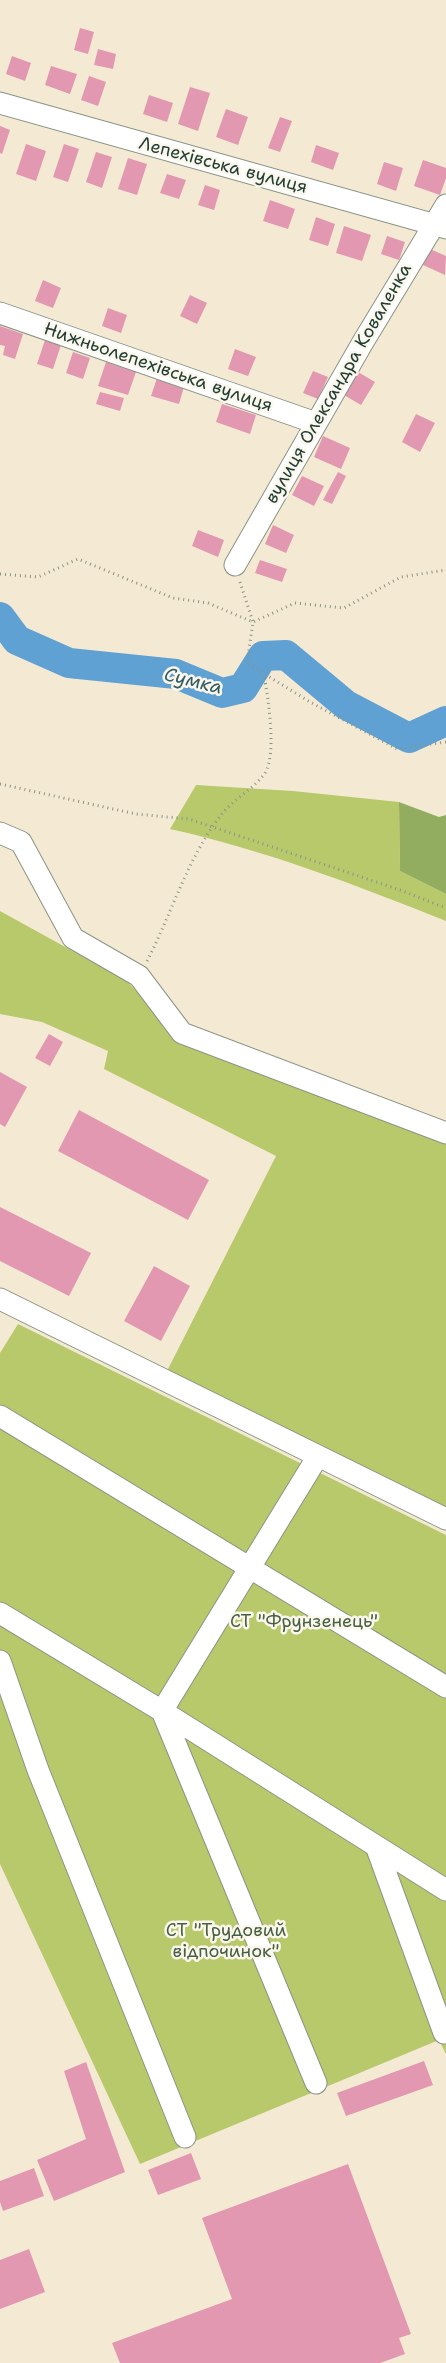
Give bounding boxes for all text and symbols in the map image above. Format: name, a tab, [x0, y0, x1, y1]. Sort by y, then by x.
street label: Лепехівська вулиця	[136, 133, 310, 199]
street label: вулиця Олександра Коваленка	[261, 260, 417, 508]
street label: Нижньолепехівська вулиця	[41, 319, 275, 417]
water label: Сумка	[162, 664, 224, 700]
park label: СТ "Фрунзенець"	[230, 1611, 378, 1633]
park label: СТ "Трудовий відпочинок"	[166, 1920, 286, 1962]

